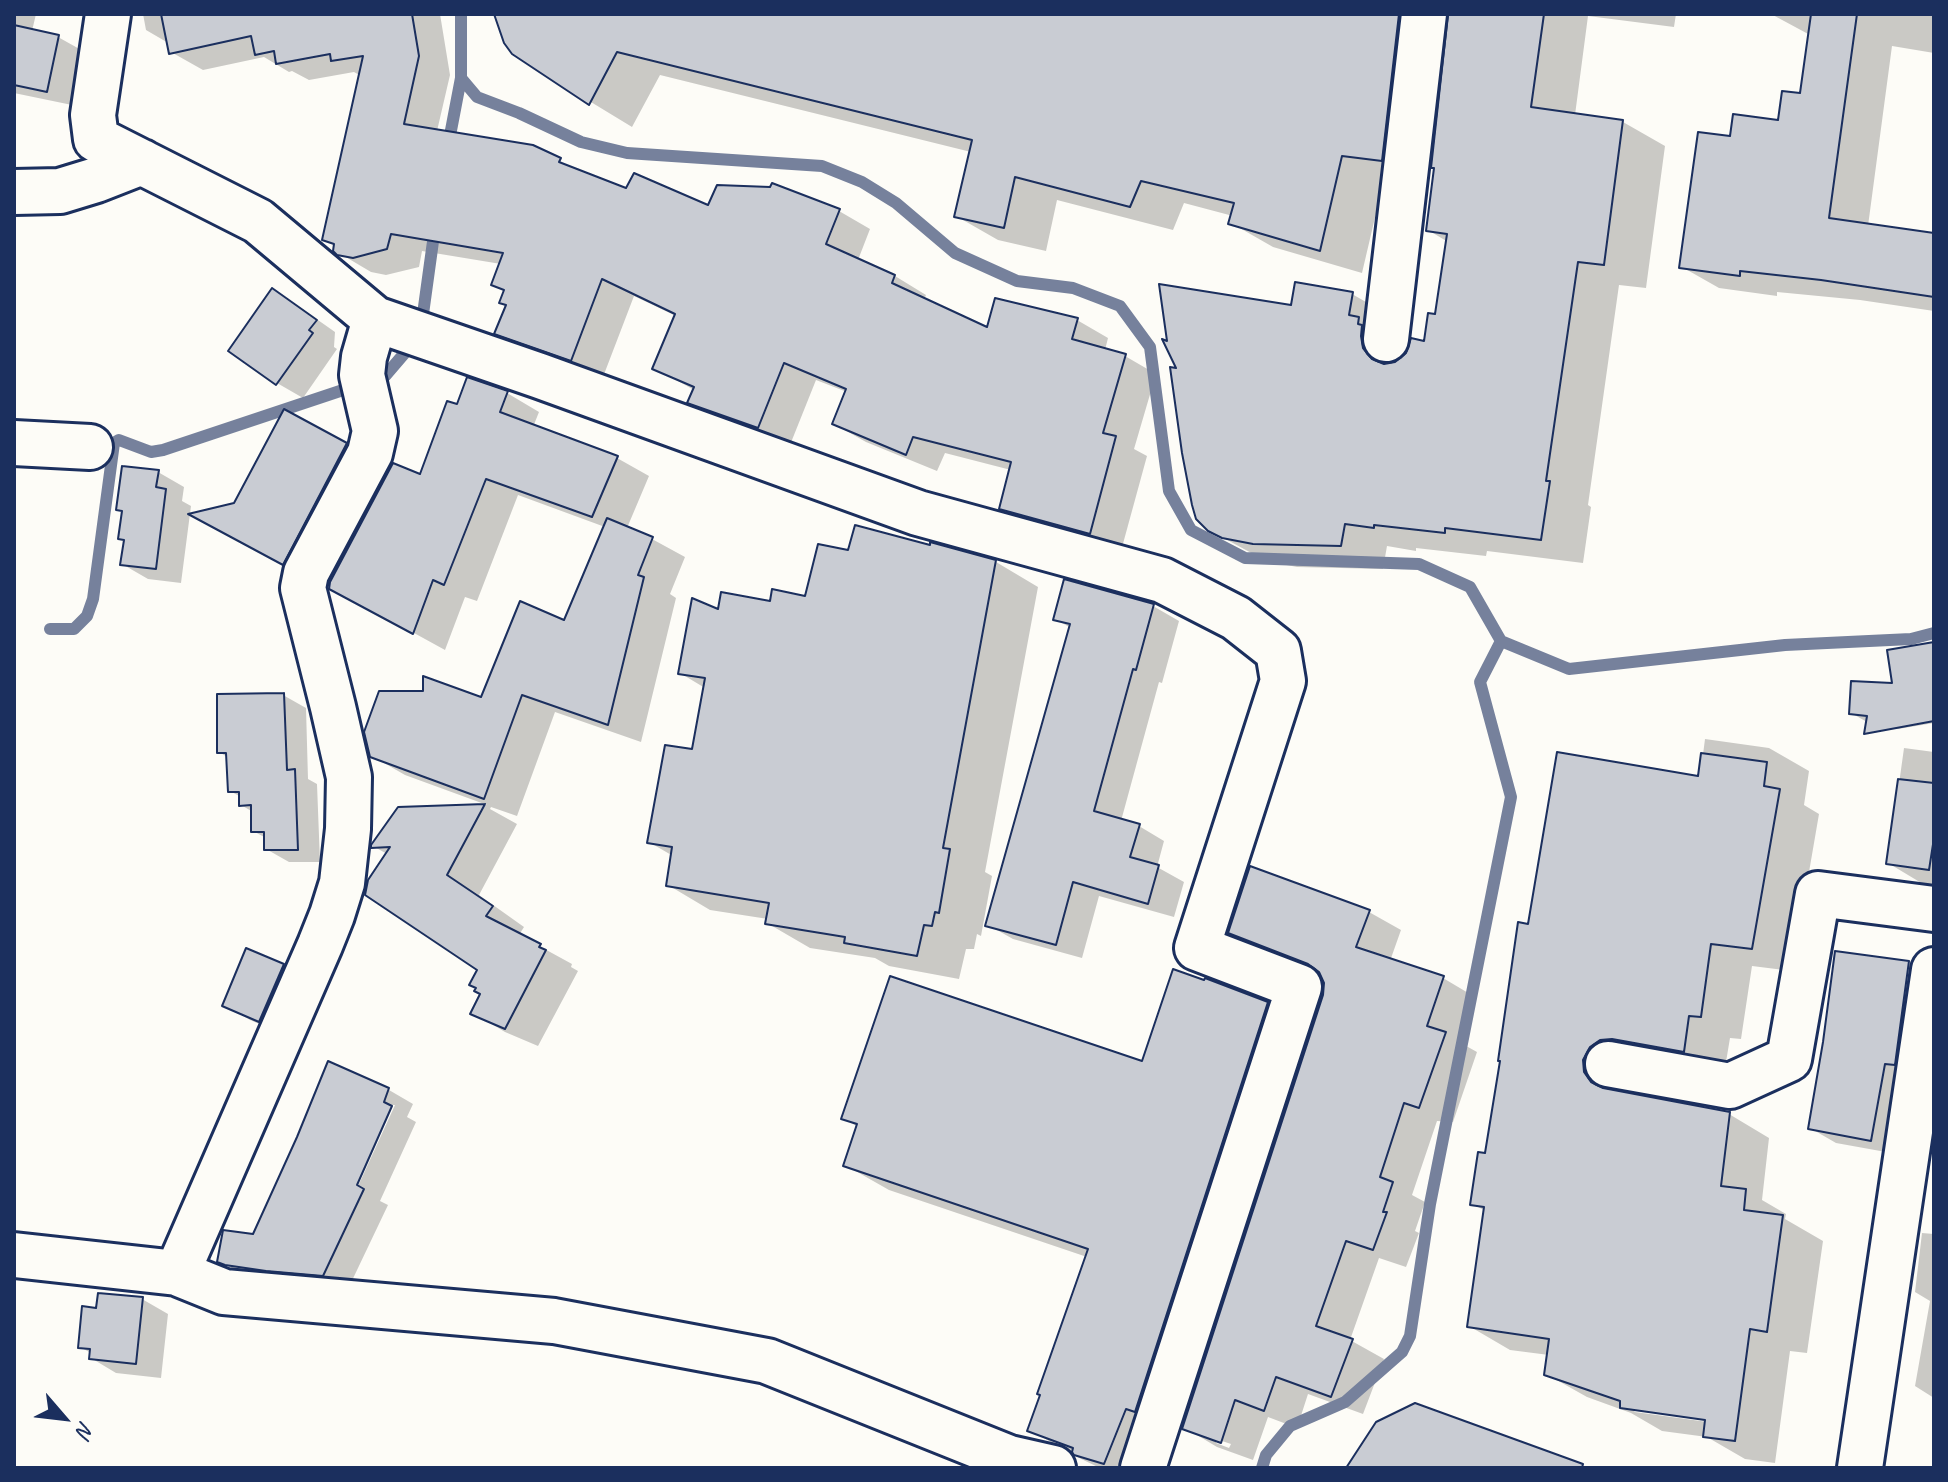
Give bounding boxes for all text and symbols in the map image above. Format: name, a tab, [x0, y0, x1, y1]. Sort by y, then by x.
north arrow	[24, 1378, 104, 1458]
text: N	[70, 1417, 101, 1442]

